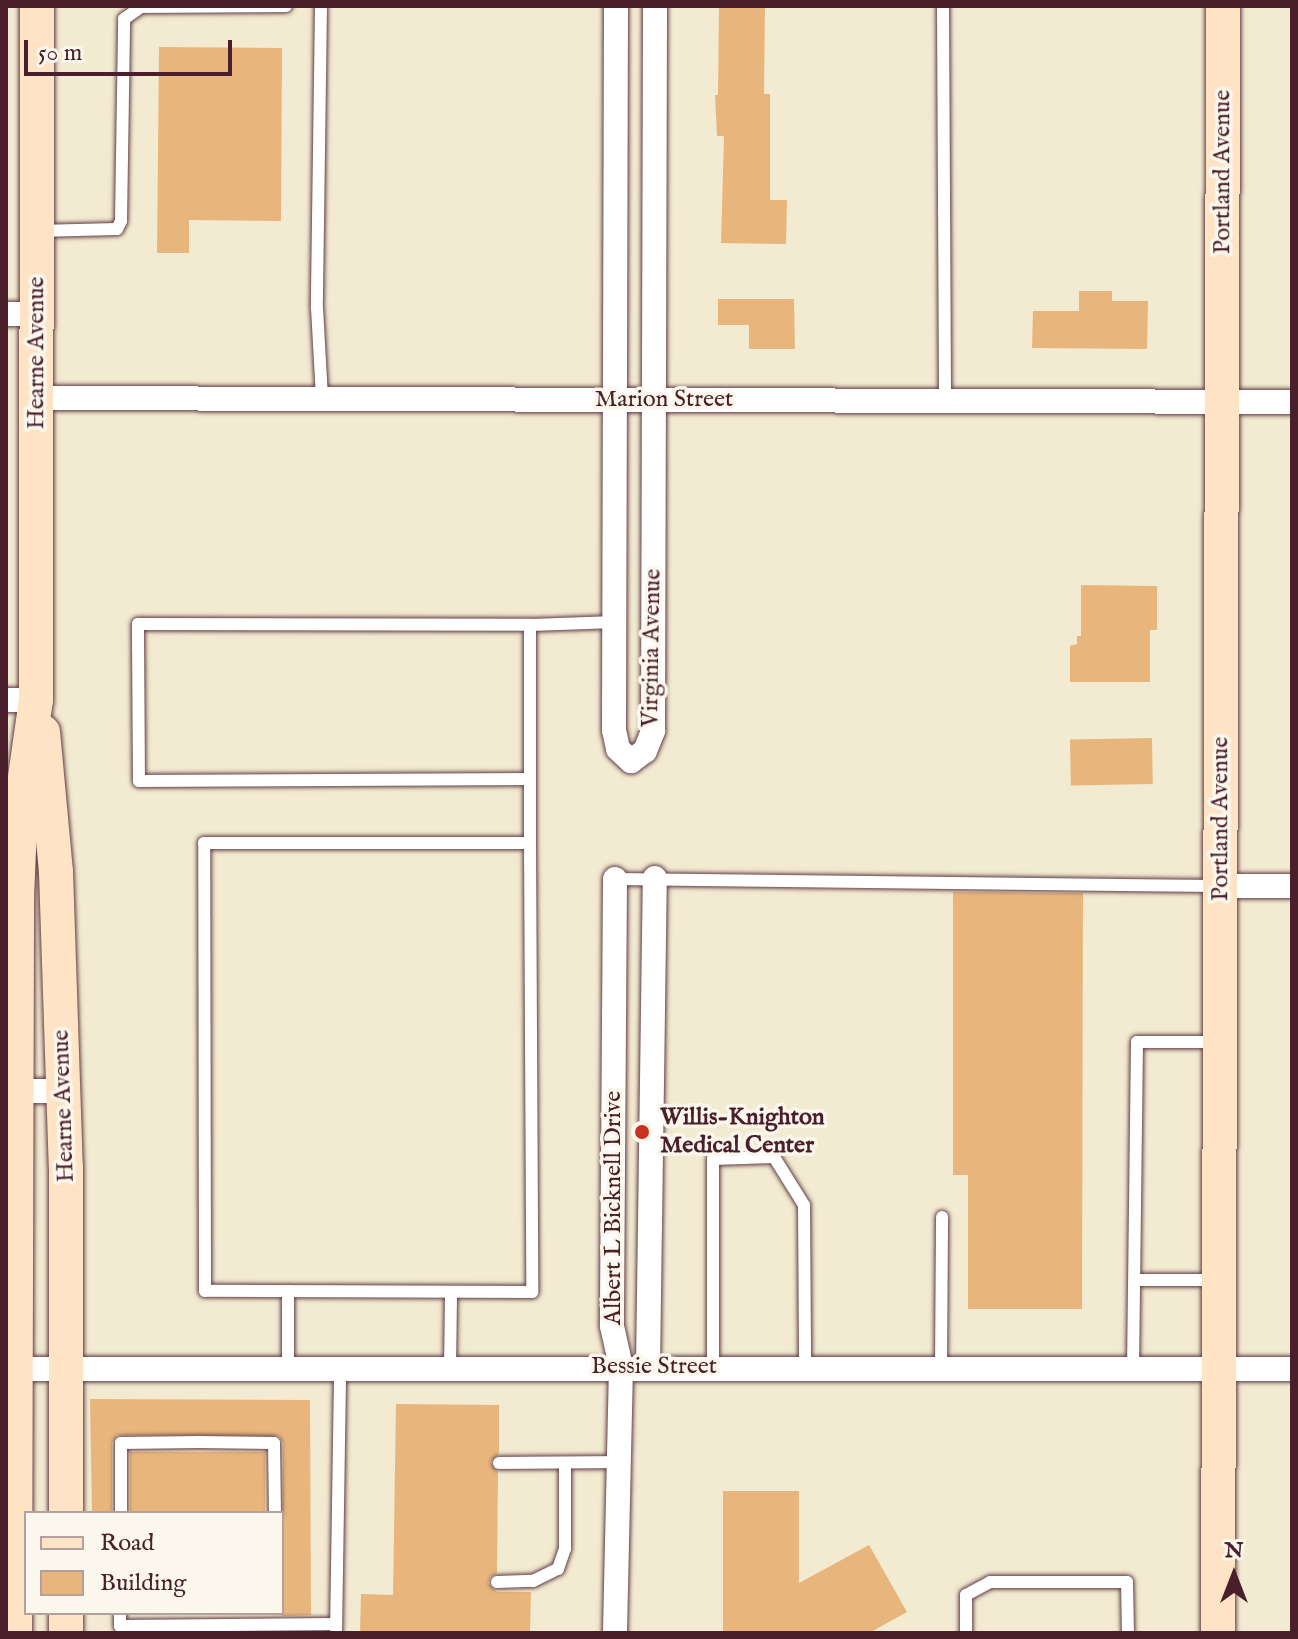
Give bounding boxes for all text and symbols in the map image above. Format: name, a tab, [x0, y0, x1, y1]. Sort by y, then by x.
scale bar	[28, 24, 236, 74]
text: 50 m	[38, 38, 82, 69]
street label: Portland Avenue	[1209, 90, 1237, 254]
street label: Hearne Avenue	[23, 277, 51, 429]
street label: Marion Street	[595, 386, 733, 414]
street label: Virginia Avenue	[636, 569, 668, 727]
street label: Portland Avenue	[1207, 737, 1235, 901]
street label: Hearne Avenue	[47, 1029, 81, 1183]
street label: Albert L Bicknell Drive	[600, 1091, 628, 1325]
place label: Willis-Knighton Medical Center	[660, 1104, 825, 1160]
marker: Willis-Knighton Medical Center	[631, 1121, 653, 1143]
street label: Bessie Street	[591, 1353, 717, 1381]
legend	[24, 1511, 284, 1615]
text: Road	[100, 1528, 154, 1559]
north arrow	[1194, 1535, 1274, 1615]
text: N	[1224, 1537, 1244, 1565]
text: Building	[100, 1568, 186, 1599]

